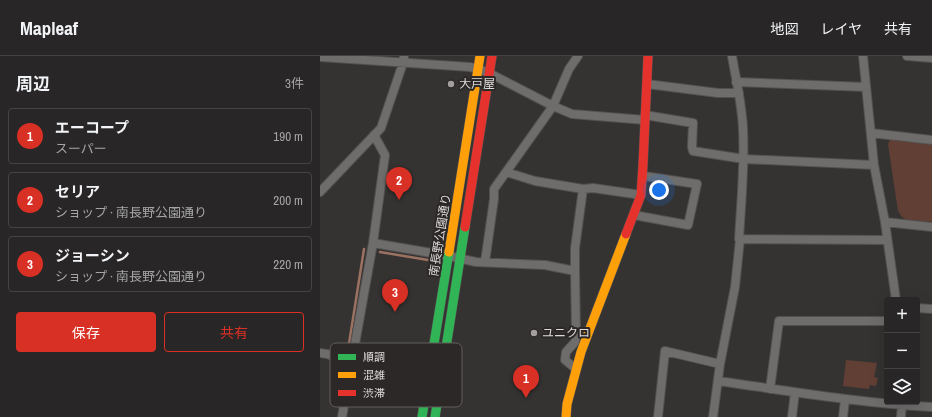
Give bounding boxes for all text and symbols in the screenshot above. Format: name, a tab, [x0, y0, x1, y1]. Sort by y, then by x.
text: Mapleaf	[20, 15, 78, 41]
text: 地図	[770, 20, 798, 38]
text: レイヤ	[820, 20, 862, 38]
text: 共有	[884, 20, 912, 38]
text: 周辺	[16, 72, 50, 95]
text: 3件	[285, 75, 304, 92]
place label: 大戸屋	[459, 76, 495, 92]
marker: 大戸屋	[446, 79, 456, 89]
text: エーコープ	[55, 117, 129, 138]
text: 1	[27, 128, 33, 145]
text: 190 m	[273, 128, 303, 145]
text: スーパー	[55, 140, 107, 157]
pin: 2	[386, 167, 412, 200]
your location	[649, 180, 669, 200]
text: セリア	[55, 181, 100, 202]
text: 2	[27, 192, 33, 209]
text: 200 m	[273, 192, 303, 209]
street label: 南長野公園通り	[426, 192, 454, 278]
text: ショップ · 南長野公園通り	[55, 204, 207, 221]
text: ジョーシン	[55, 245, 130, 266]
text: 3	[27, 256, 33, 273]
text: 220 m	[273, 256, 303, 273]
text: ショップ · 南長野公園通り	[55, 268, 207, 285]
pin: 3	[382, 279, 408, 312]
map controls	[884, 297, 920, 405]
button: +	[884, 297, 920, 333]
button: 保存	[16, 312, 156, 352]
button: 共有	[164, 312, 304, 352]
place label: ユニクロ	[542, 325, 590, 341]
marker: ユニクロ	[529, 328, 539, 338]
button: −	[884, 333, 920, 369]
legend	[330, 343, 462, 407]
text: 順調	[363, 350, 385, 364]
pin: 1	[513, 365, 539, 398]
text: 混雑	[363, 368, 385, 382]
button: layers	[884, 369, 920, 405]
text: 渋滞	[363, 386, 385, 400]

